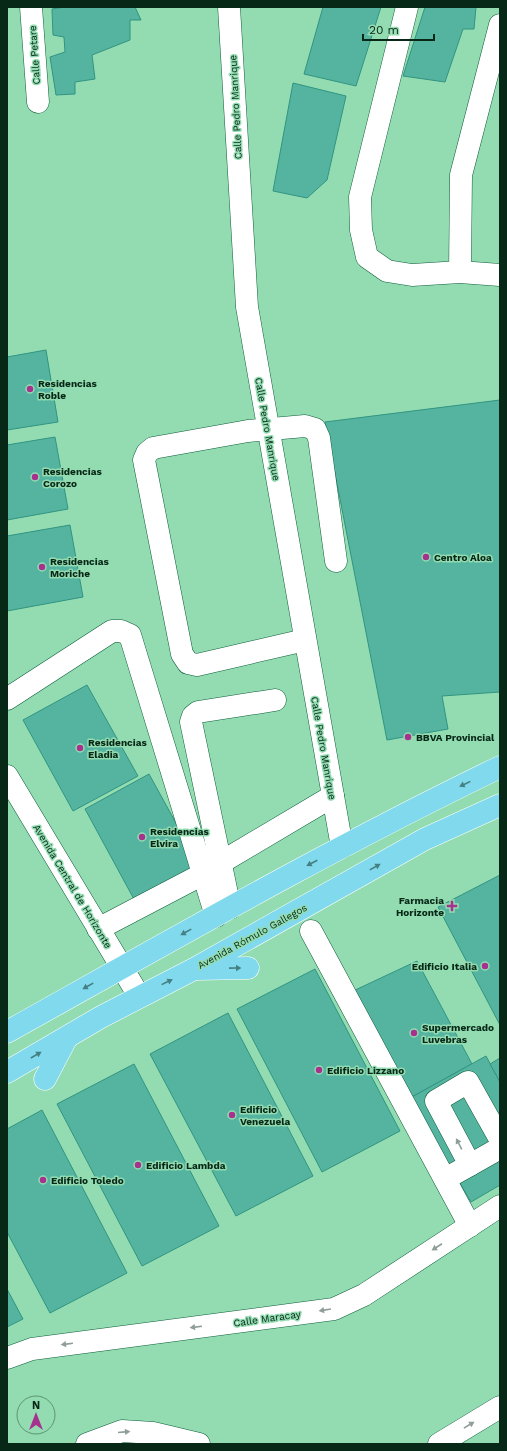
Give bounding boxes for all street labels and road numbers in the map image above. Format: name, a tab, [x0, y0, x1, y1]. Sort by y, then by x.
street label: Calle Petare	[27, 25, 42, 85]
street label: Calle Pedro Manrique	[227, 54, 244, 159]
street label: Calle Pedro Manrique	[253, 377, 282, 482]
street label: Calle Pedro Manrique	[309, 696, 338, 801]
street label: Avenida Central de Horizonte	[31, 822, 114, 950]
street label: Avenida Rómulo Gallegos	[196, 902, 309, 971]
street label: Calle Maracay	[233, 1308, 302, 1329]

